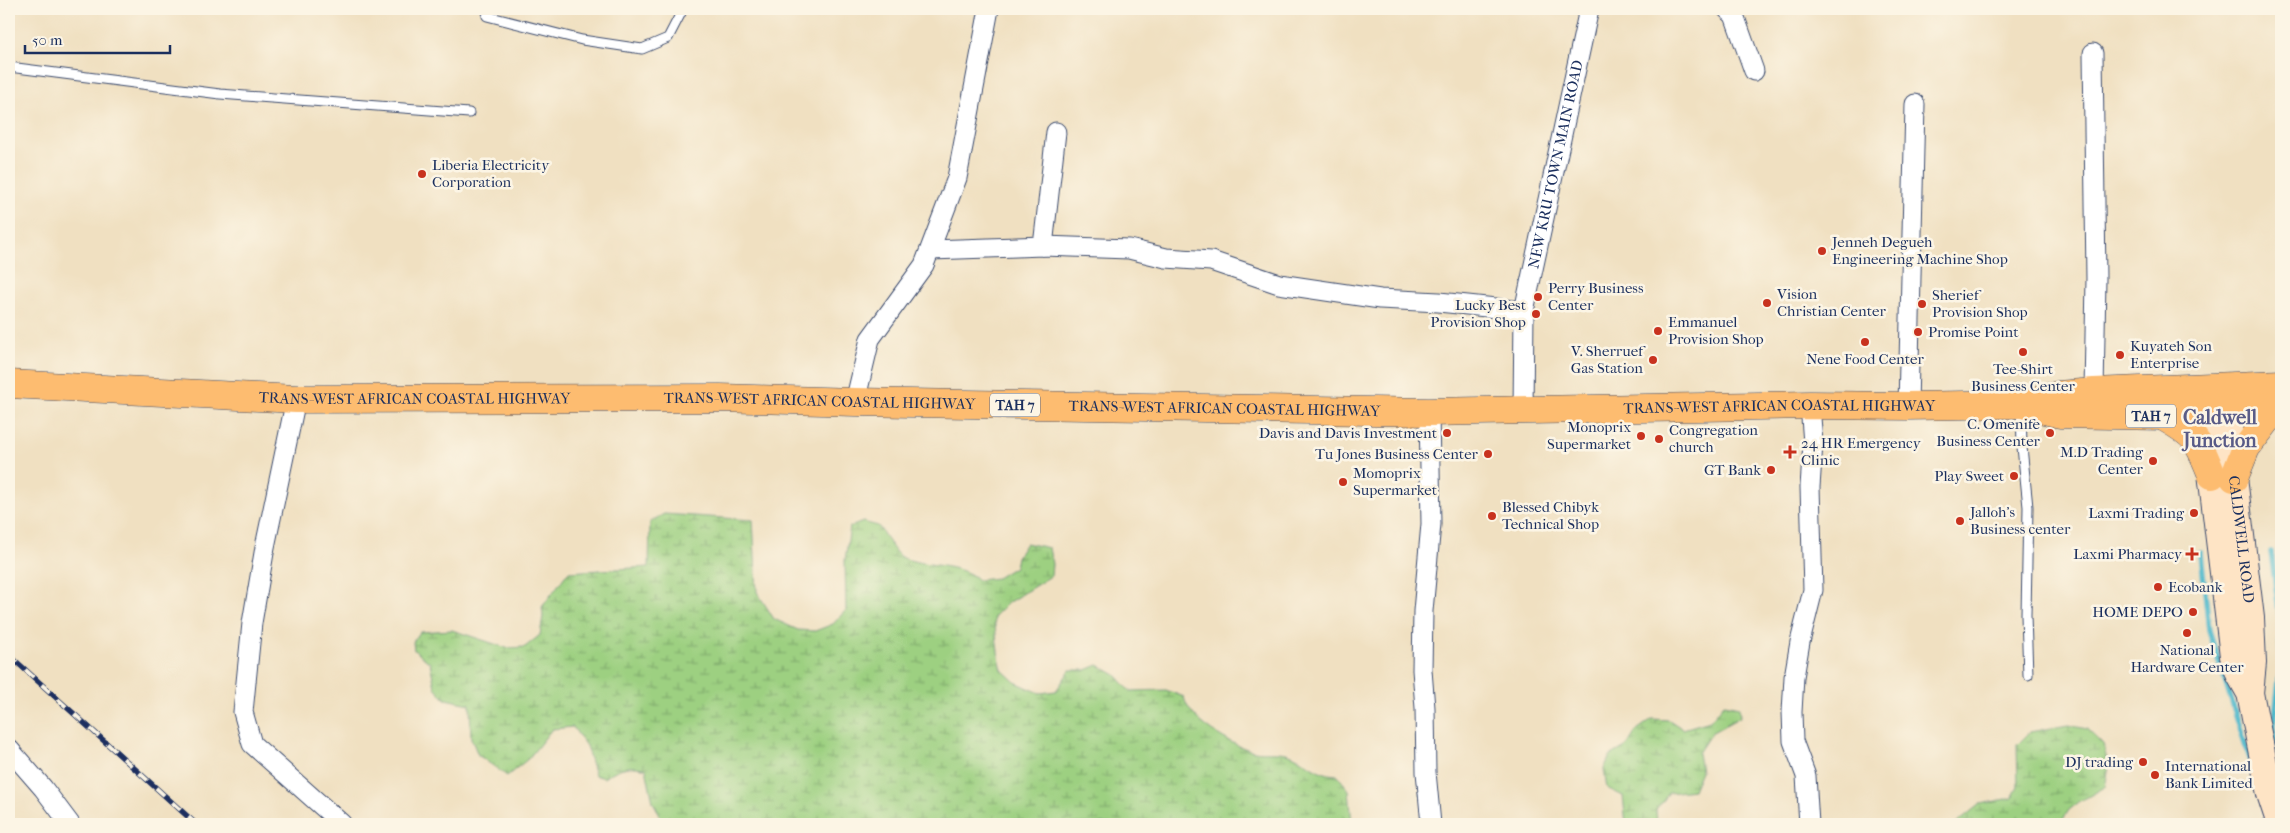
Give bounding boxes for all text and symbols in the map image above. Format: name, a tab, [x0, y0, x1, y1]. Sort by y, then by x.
scale bar	[25, 22, 170, 54]
text: 50 m	[32, 31, 63, 49]
street label: NEW KRU TOWN MAIN ROAD	[1524, 58, 1587, 270]
place label: Liberia Electricity Corporation	[432, 156, 550, 191]
marker: Liberia Electricity Corporation	[416, 168, 428, 180]
place label: Jenneh Degueh Engineering Machine Shop	[1831, 233, 2008, 268]
marker: Jenneh Degueh Engineering Machine Shop	[1816, 245, 1828, 257]
place label: Perry Business Center	[1548, 279, 1644, 314]
place label: Vision Christian Center	[1776, 285, 1886, 320]
place label: Sherief Provision Shop	[1932, 286, 2028, 321]
marker: Perry Business Center	[1532, 291, 1544, 303]
place label: Lucky Best Provision Shop	[1430, 296, 1527, 331]
marker: Vision Christian Center	[1761, 297, 1773, 309]
marker: Sherief Provision Shop	[1916, 298, 1928, 310]
marker: Lucky Best Provision Shop	[1530, 308, 1542, 320]
place label: Emmanuel Provision Shop	[1668, 313, 1764, 348]
place label: Promise Point	[1928, 323, 2019, 341]
marker: Emmanuel Provision Shop	[1652, 325, 1664, 337]
marker: Promise Point	[1912, 326, 1924, 338]
marker: Nene Food Center	[1859, 336, 1871, 348]
place label: Kuyateh Son Enterprise	[2130, 337, 2212, 372]
place label: V. Sherruef Gas Station	[1570, 342, 1646, 377]
marker: Tee-Shirt Business Center	[2017, 346, 2029, 358]
marker: Kuyateh Son Enterprise	[2114, 349, 2126, 361]
place label: Nene Food Center	[1806, 350, 1924, 368]
marker: V. Sherruef Gas Station	[1647, 354, 1659, 366]
place label: Tee-Shirt Business Center	[1971, 360, 2076, 395]
street label: TRANS-WEST AFRICAN COASTAL HIGHWAY	[258, 388, 571, 408]
street label: TRANS-WEST AFRICAN COASTAL HIGHWAY	[664, 389, 976, 413]
road number: TAH 7	[990, 394, 1040, 416]
street label: TRANS-WEST AFRICAN COASTAL HIGHWAY	[1623, 396, 1936, 417]
street label: TRANS-WEST AFRICAN COASTAL HIGHWAY	[1068, 397, 1381, 420]
road number: TAH 7	[2126, 404, 2176, 428]
district label: Caldwell Junction	[2181, 406, 2258, 452]
place label: C. Omenife Business Center	[1936, 415, 2041, 450]
place label: Monoprix Supermarket	[1547, 418, 1632, 453]
place label: Congregation church	[1669, 421, 1758, 456]
place label: Davis and Davis Investment	[1259, 424, 1438, 442]
marker: Davis and Davis Investment	[1441, 427, 1453, 439]
marker: C. Omenife Business Center	[2044, 427, 2056, 439]
marker: Monoprix Supermarket	[1635, 430, 1647, 442]
marker: Congregation church	[1653, 433, 1665, 445]
place label: 24 HR Emergency Clinic	[1801, 434, 1922, 469]
place label: M.D Trading Center	[2060, 443, 2144, 478]
place label: Tu Jones Business Center	[1315, 445, 1479, 463]
marker: 24 HR Emergency Clinic	[1783, 445, 1797, 459]
marker: Tu Jones Business Center	[1482, 448, 1494, 460]
marker: M.D Trading Center	[2147, 455, 2159, 467]
place label: GT Bank	[1704, 461, 1761, 479]
place label: Momoprix Supermarket	[1353, 464, 1438, 499]
marker: GT Bank	[1765, 464, 1777, 476]
place label: Play Sweet	[1934, 467, 2005, 485]
marker: Play Sweet	[2008, 470, 2020, 482]
street label: CALDWELL ROAD	[2225, 474, 2258, 604]
marker: Momoprix Supermarket	[1337, 476, 1349, 488]
place label: Blessed Chibyk Technical Shop	[1502, 498, 1599, 533]
place label: Jalloh's Business center	[1969, 503, 2071, 538]
place label: Laxmi Trading	[2088, 504, 2185, 522]
marker: Laxmi Trading	[2188, 507, 2200, 519]
marker: Blessed Chibyk Technical Shop	[1486, 510, 1498, 522]
marker: Jalloh's Business center	[1954, 515, 1966, 527]
place label: Laxmi Pharmacy	[2073, 545, 2183, 563]
marker: Laxmi Pharmacy	[2186, 548, 2198, 560]
place label: Ecobank	[2168, 578, 2223, 596]
marker: Ecobank	[2152, 581, 2164, 593]
place label: HOME DEPO	[2092, 603, 2183, 621]
marker: HOME DEPO	[2187, 606, 2199, 618]
marker: National Hardware Center	[2181, 627, 2193, 639]
place label: National Hardware Center	[2130, 641, 2244, 676]
place label: DJ trading	[2065, 753, 2134, 771]
marker: DJ trading	[2137, 756, 2149, 768]
place label: International Bank Limited	[2165, 757, 2253, 792]
marker: International Bank Limited	[2149, 769, 2161, 781]

